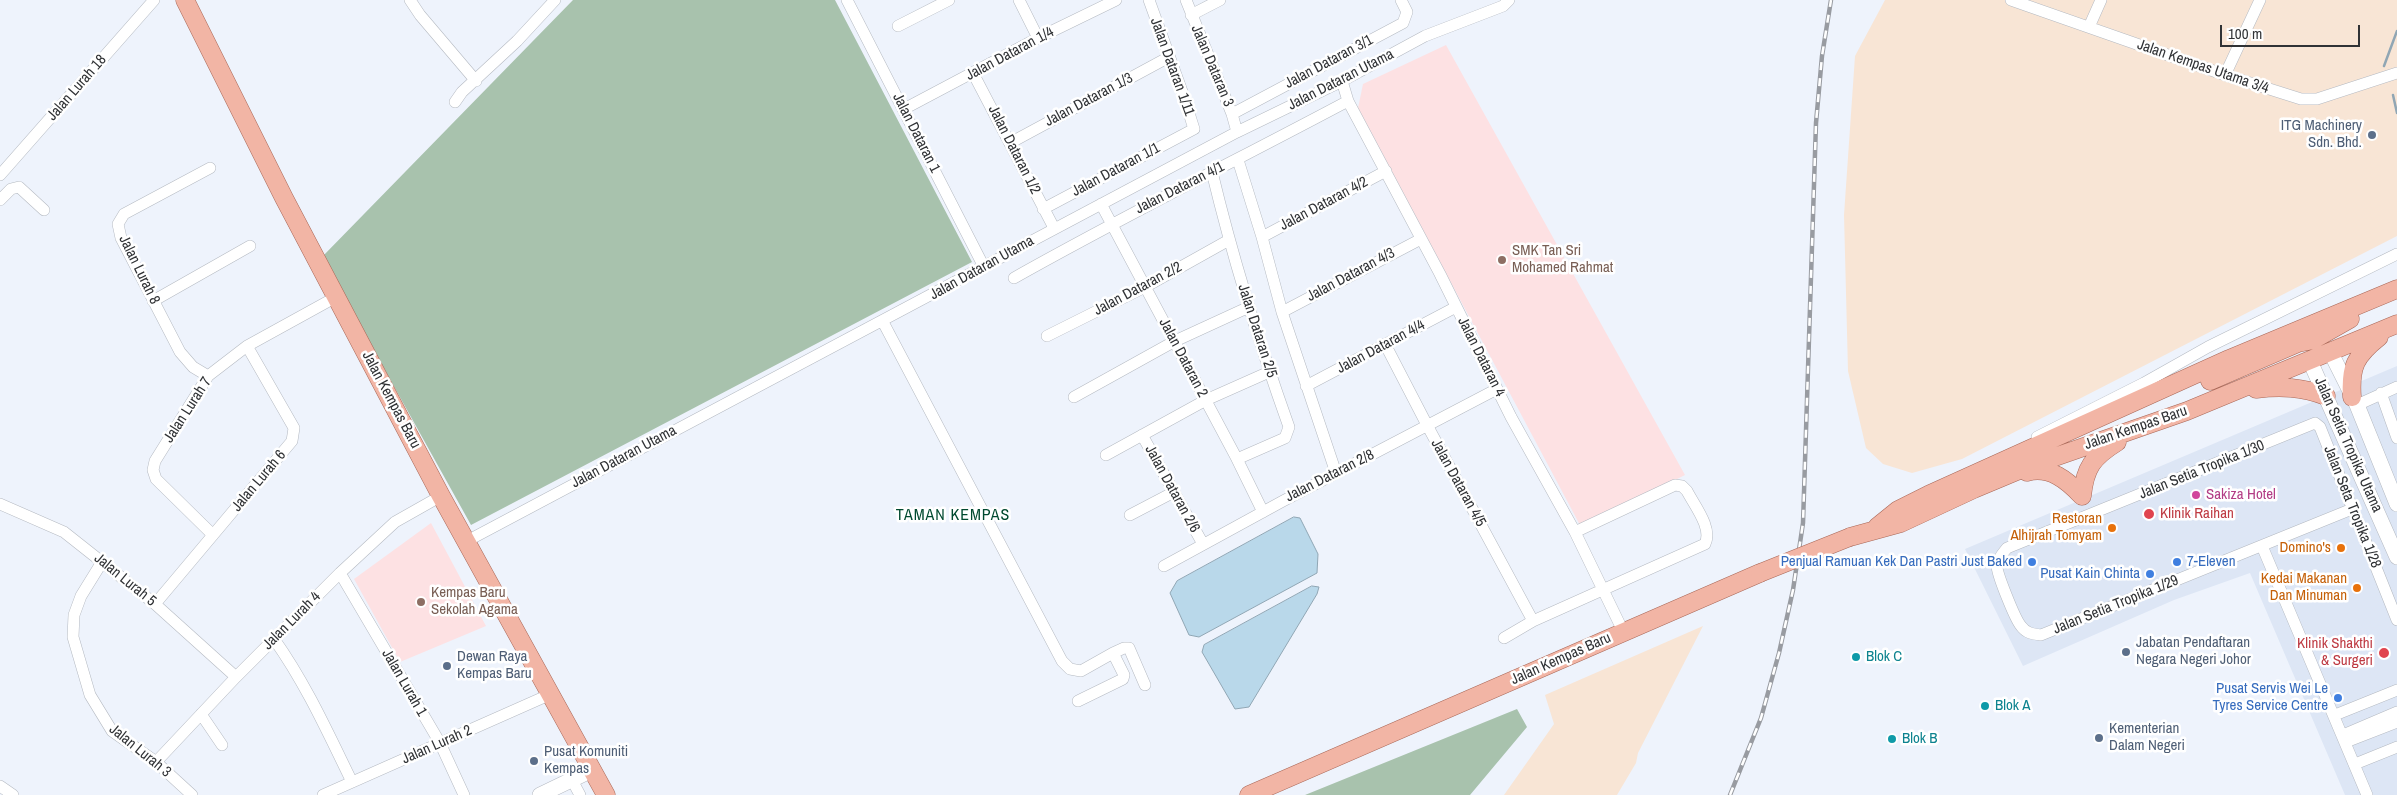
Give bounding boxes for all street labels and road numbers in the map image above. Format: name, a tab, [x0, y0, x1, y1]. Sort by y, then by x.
street label: Jalan Dataran 1/11	[1146, 16, 1198, 118]
street label: Jalan Dataran 1/4	[963, 23, 1057, 85]
street label: Jalan Dataran 3	[1187, 23, 1237, 109]
street label: Jalan Dataran 3/1	[1282, 31, 1376, 93]
street label: Jalan Kempas Utama 3/4	[2135, 36, 2271, 98]
street label: Jalan Dataran Utama	[1285, 46, 1397, 114]
street label: Jalan Lurah 18	[44, 51, 110, 125]
street label: Jalan Dataran 1/3	[1042, 69, 1136, 131]
street label: Jalan Dataran 1	[888, 90, 944, 176]
street label: Jalan Dataran 1/2	[984, 103, 1044, 197]
street label: Jalan Dataran 1/1	[1069, 139, 1163, 201]
street label: Jalan Dataran 4/1	[1133, 158, 1227, 218]
street label: Jalan Dataran 4/2	[1277, 173, 1371, 235]
street label: Jalan Dataran Utama	[927, 232, 1037, 304]
street label: Jalan Lurah 8	[115, 233, 163, 307]
street label: Jalan Dataran 4/3	[1304, 244, 1398, 306]
street label: Jalan Dataran 2/2	[1091, 258, 1185, 320]
street label: Jalan Dataran 2/5	[1233, 282, 1281, 380]
street label: Jalan Dataran 4	[1453, 314, 1509, 400]
street label: Jalan Dataran 2	[1155, 315, 1211, 401]
street label: Jalan Dataran 4/4	[1334, 316, 1428, 378]
street label: Jalan Kempas Baru	[358, 348, 424, 452]
street label: Jalan Lurah 7	[160, 374, 216, 446]
street label: Jalan Setia Tropika Utama	[2310, 375, 2386, 515]
street label: Jalan Kempas Baru	[2082, 402, 2190, 454]
street label: Jalan Dataran Utama	[568, 422, 680, 492]
street label: Jalan Dataran 4/5	[1427, 436, 1489, 530]
street label: Jalan Setia Tropika 1/30	[2137, 437, 2267, 503]
street label: Jalan Dataran 2/6	[1141, 442, 1203, 536]
street label: Jalan Seta Tropika 1/28	[2319, 443, 2385, 571]
street label: Jalan Dataran 2/8	[1283, 446, 1377, 506]
street label: Jalan Lurah 6	[228, 447, 290, 515]
street label: Jalan Lurah 5	[90, 550, 160, 610]
street label: Jalan Setia Tropika 1/29	[2051, 572, 2181, 638]
street label: Jalan Lurah 4	[259, 588, 325, 654]
street label: Jalan Kempas Baru	[1508, 629, 1614, 689]
street label: Jalan Lurah 1	[378, 646, 430, 720]
street label: Jalan Lurah 3	[105, 721, 175, 781]
street label: Jalan Lurah 2	[399, 722, 475, 768]

